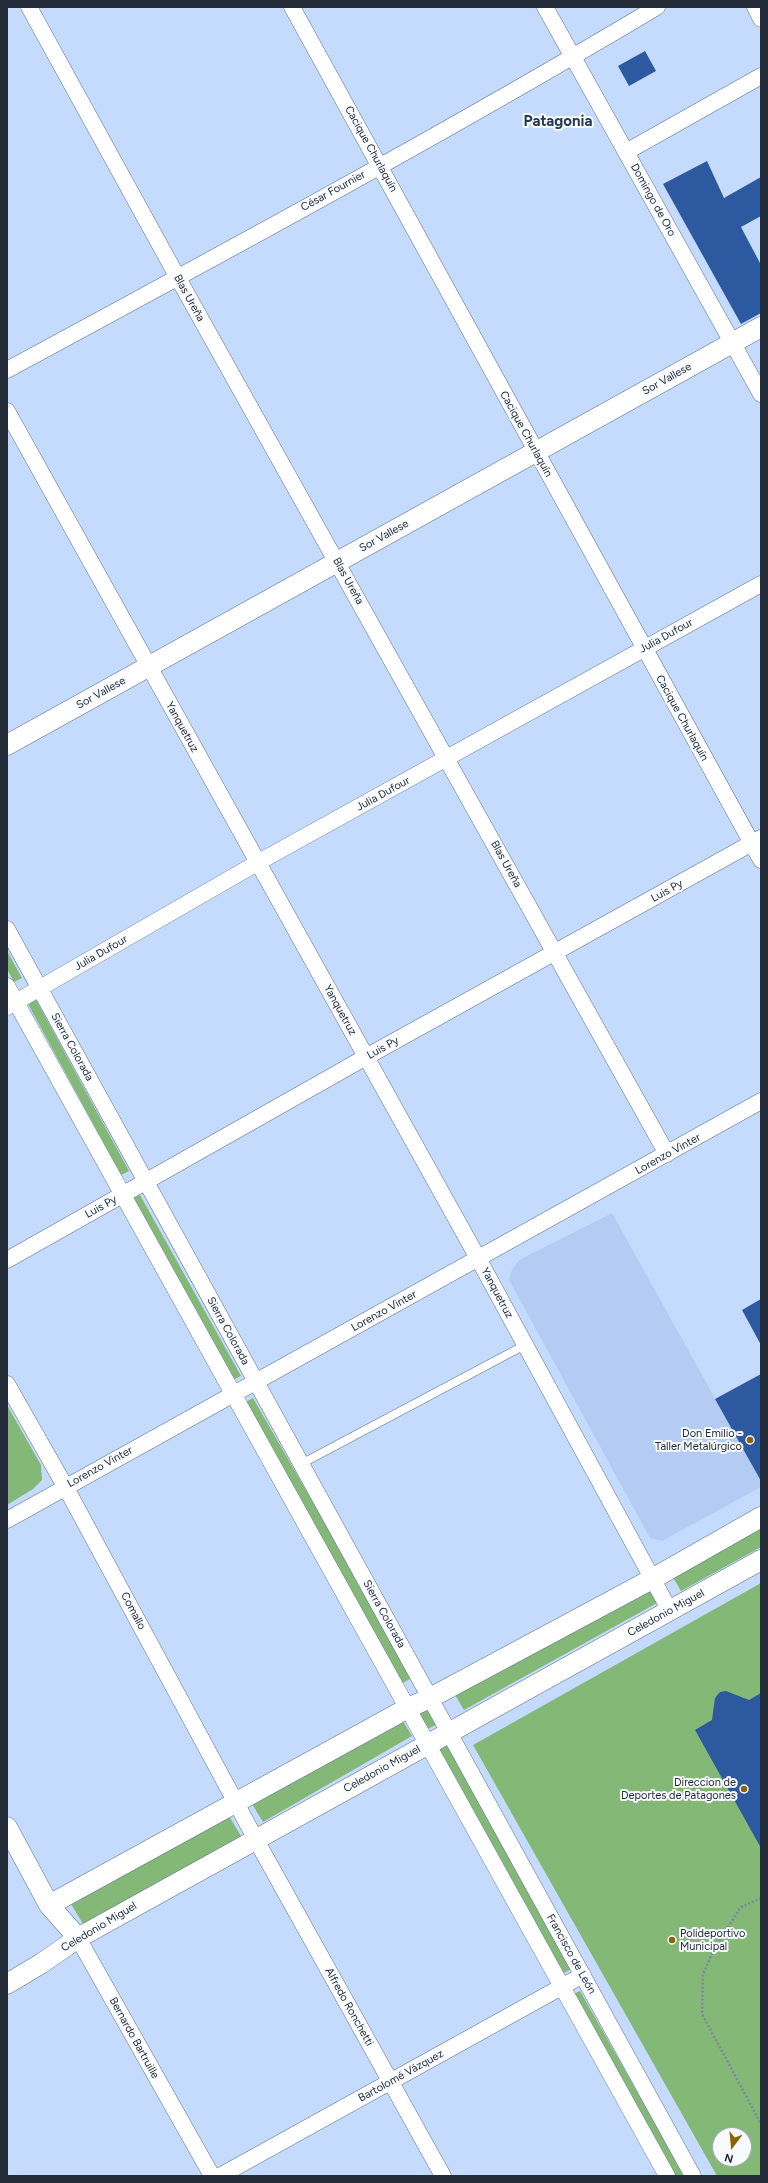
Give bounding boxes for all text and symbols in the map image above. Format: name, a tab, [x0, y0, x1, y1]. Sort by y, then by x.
street label: Cacique Churlaquín	[342, 104, 400, 194]
district label: Patagonia	[524, 113, 592, 131]
street label: Domingo de Oro	[628, 161, 678, 239]
street label: César Fournier	[298, 168, 368, 214]
street label: Blas Ureña	[171, 272, 207, 324]
street label: Sor Vallese	[640, 360, 694, 398]
street label: Cacique Churlaquín	[497, 389, 555, 479]
street label: Sor Vallese	[357, 517, 411, 555]
street label: Blas Ureña	[330, 555, 366, 607]
street label: Julia Dufour	[637, 616, 695, 656]
street label: Cacique Churlaquín	[653, 673, 711, 763]
street label: Sor Vallese	[74, 674, 128, 712]
street label: Yanquetruz	[163, 699, 201, 755]
street label: Julia Dufour	[354, 774, 412, 814]
street label: Blas Ureña	[488, 838, 524, 890]
street label: Luis Py	[649, 877, 685, 905]
street label: Julia Dufour	[72, 933, 130, 973]
street label: Yanquetruz	[321, 982, 359, 1038]
street label: Sierra Colorada	[48, 1011, 96, 1083]
street label: Luis Py	[365, 1034, 401, 1062]
street label: Lorenzo Vinter	[633, 1131, 703, 1177]
street label: Luis Py	[83, 1193, 119, 1221]
street label: Yanquetruz	[478, 1265, 516, 1321]
street label: Lorenzo Vinter	[349, 1288, 419, 1334]
street label: Sierra Colorada	[204, 1295, 252, 1367]
place label: Don Emilio - Taller Metalúrgico	[655, 1427, 742, 1453]
marker: Don Emilio - Taller Metalúrgico	[745, 1435, 755, 1445]
street label: Lorenzo Vinter	[65, 1444, 135, 1490]
street label: Sierra Colorada	[360, 1578, 408, 1650]
street label: Celedonio Miguel	[625, 1586, 707, 1640]
street label: Comallo	[118, 1590, 148, 1632]
street label: Celedonio Miguel	[341, 1742, 423, 1796]
place label: Direccion de Deportes de Patagones	[621, 1776, 736, 1802]
marker: Direccion de Deportes de Patagones	[739, 1784, 749, 1794]
street label: Celedonio Miguel	[59, 1899, 139, 1955]
street label: Francisco de León	[544, 1912, 598, 1996]
place label: Polideportivo Municipal	[680, 1927, 745, 1953]
marker: Polideportivo Municipal	[667, 1935, 677, 1945]
street label: Alfredo Ronchetti	[322, 1966, 376, 2048]
street label: Bernardo Bartruille	[106, 1995, 162, 2081]
street label: Bartolomé Vázquez	[356, 2047, 446, 2105]
north arrow	[712, 2127, 752, 2167]
text: N	[723, 2151, 735, 2165]

